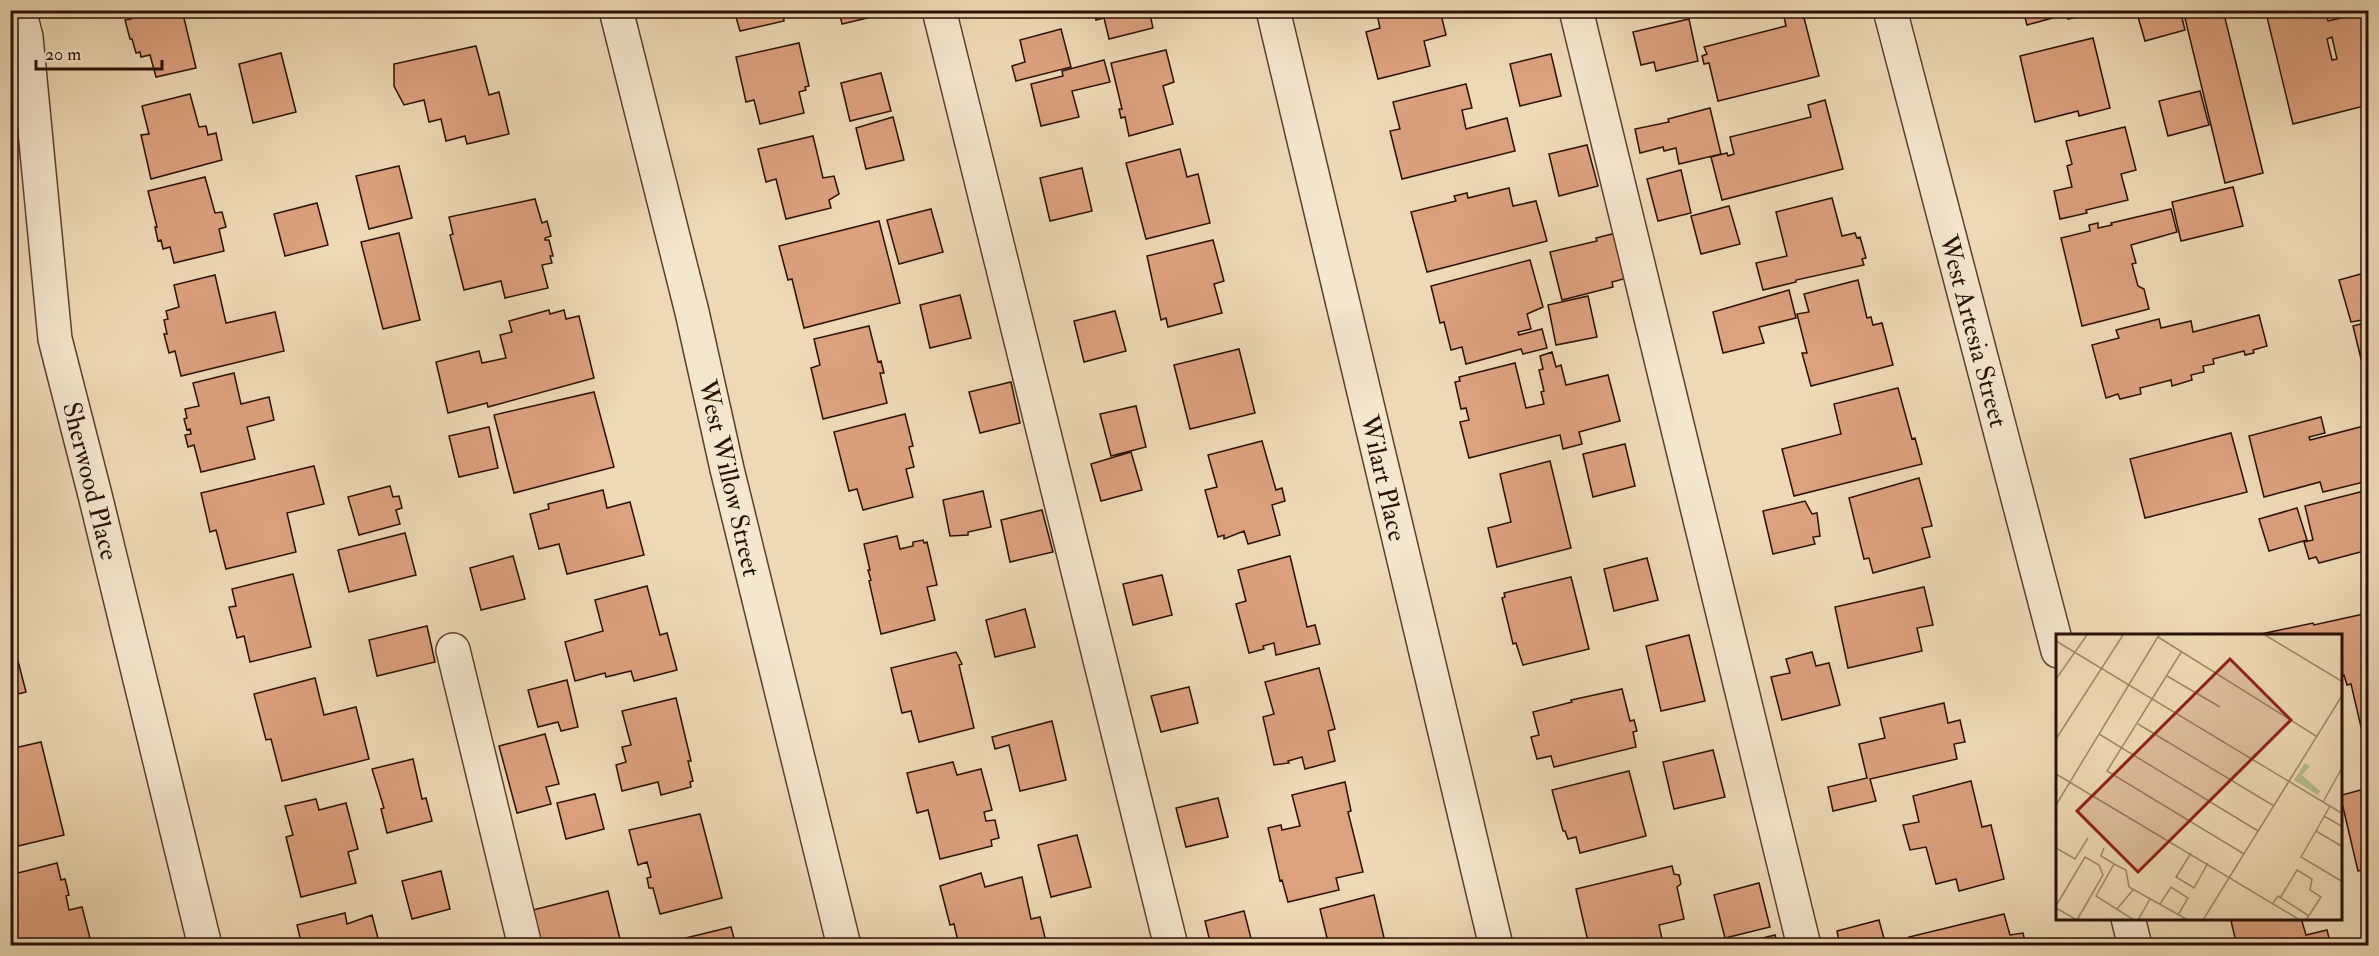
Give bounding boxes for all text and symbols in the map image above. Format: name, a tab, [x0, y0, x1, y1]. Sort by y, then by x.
scale bar	[36, 33, 162, 71]
text: 20 m	[45, 43, 81, 66]
street label: West Artesia Street	[1932, 231, 2014, 431]
street label: West Willow Street	[691, 376, 767, 580]
street label: Sherwood Place	[55, 399, 125, 564]
street label: Wilart Place	[1353, 411, 1413, 544]
inset map	[2056, 634, 2343, 920]

